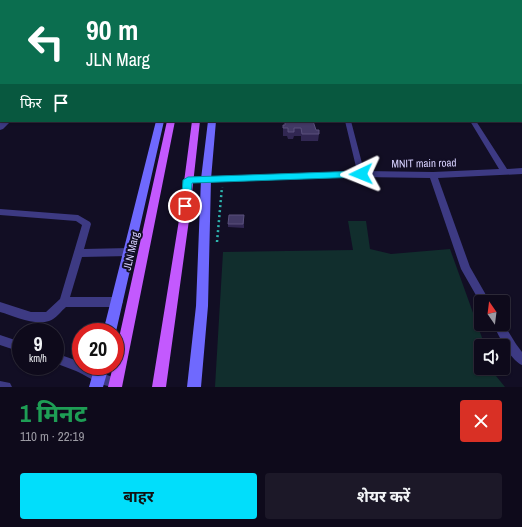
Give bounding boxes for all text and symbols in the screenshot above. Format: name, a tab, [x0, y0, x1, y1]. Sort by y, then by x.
text: 90 m	[86, 11, 138, 49]
icon: left	[20, 16, 72, 68]
text: JLN Marg	[86, 47, 150, 72]
text: फिर	[20, 92, 42, 113]
icon: arrive	[50, 92, 72, 114]
position arrow	[340, 153, 382, 195]
street label: MNIT main road	[391, 155, 457, 171]
pin	[168, 189, 202, 223]
icon: arrive	[174, 195, 196, 217]
street label: JLN Marg	[120, 230, 142, 272]
north arrow	[474, 295, 510, 331]
map controls	[474, 295, 510, 375]
speed limit sign: 20	[72, 323, 124, 375]
text: 9	[33, 330, 43, 357]
button: sound	[474, 339, 510, 375]
text: km/h	[29, 352, 47, 365]
text: 1 मिनट	[20, 397, 87, 429]
button: close	[460, 400, 502, 442]
text: 110 m · 22:19	[20, 428, 84, 445]
button: बाहर	[20, 473, 257, 519]
button: शेयर करें	[265, 473, 502, 519]

